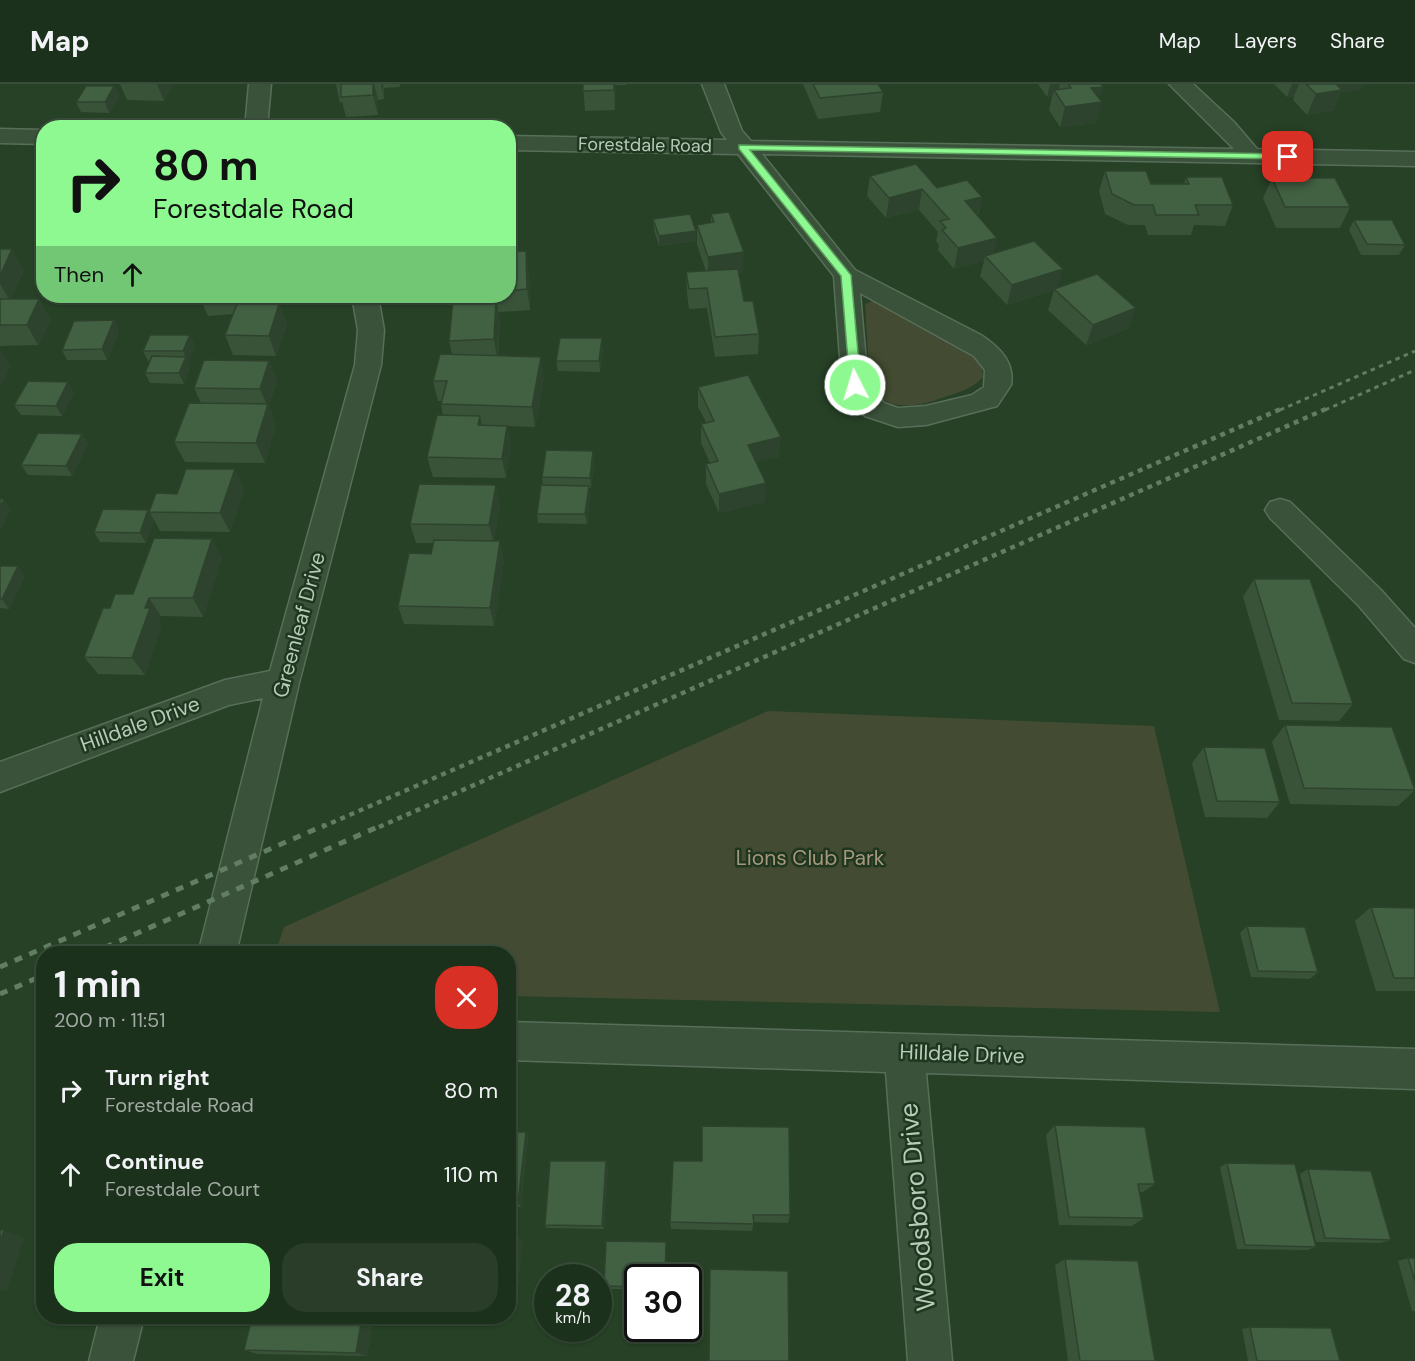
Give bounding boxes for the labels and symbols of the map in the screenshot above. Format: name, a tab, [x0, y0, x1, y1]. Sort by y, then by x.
pin	[1262, 131, 1313, 182]
street label: Forestdale Road	[578, 132, 712, 158]
position arrow	[823, 353, 887, 417]
street label: Greenleaf Drive	[266, 549, 332, 701]
street label: Hilldale Drive	[76, 689, 204, 759]
park label: Lions Club Park	[736, 844, 885, 872]
street label: Hilldale Drive	[899, 1038, 1025, 1070]
street label: Woodsboro Drive	[891, 1102, 943, 1312]
speed limit sign: 30	[624, 1264, 702, 1342]

